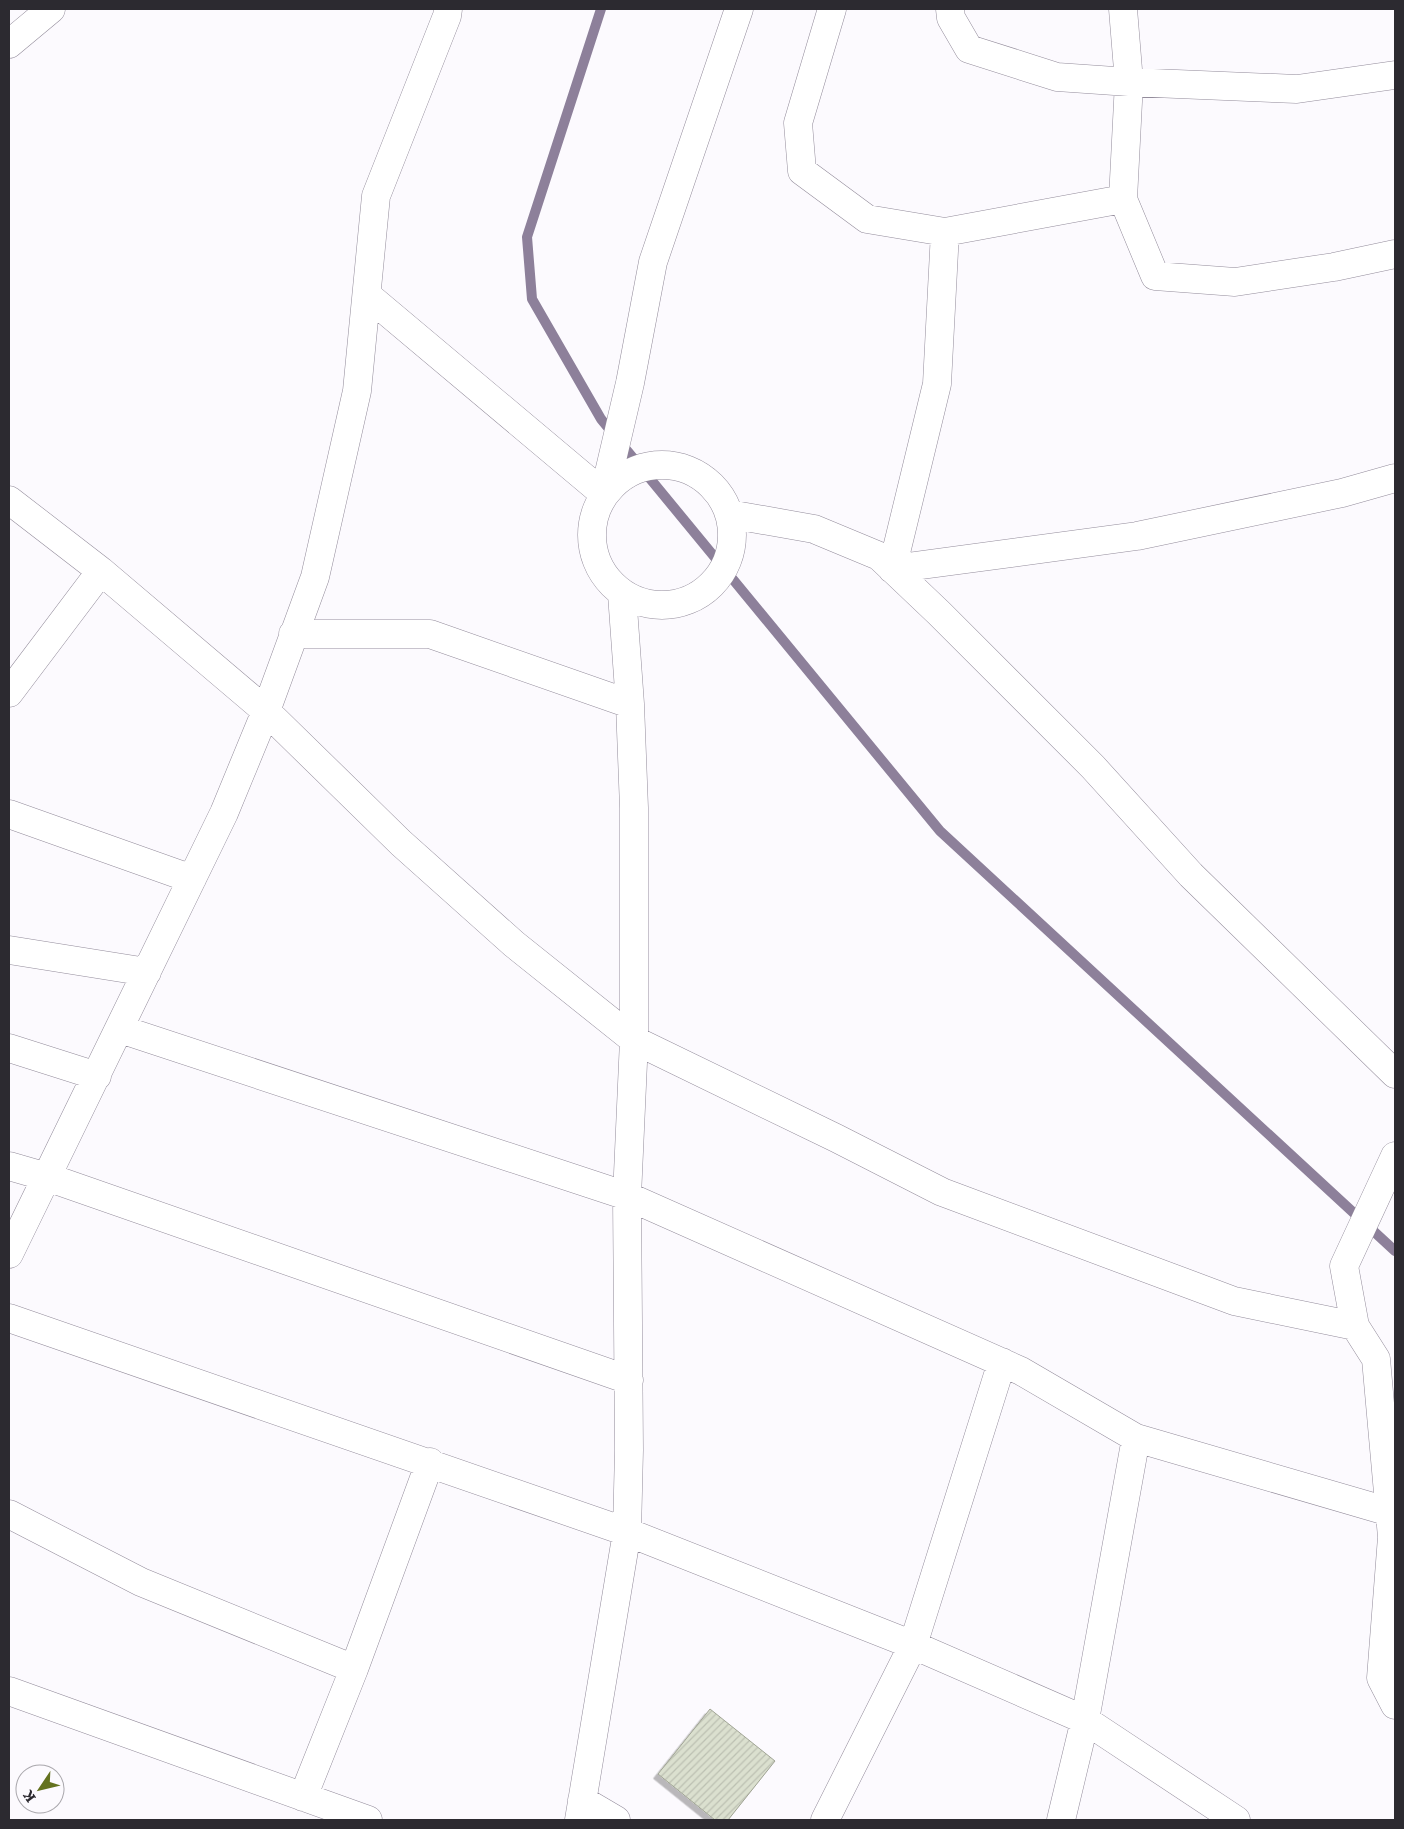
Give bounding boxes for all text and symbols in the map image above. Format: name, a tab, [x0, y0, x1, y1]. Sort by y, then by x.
north arrow	[15, 1764, 65, 1814]
text: K	[17, 1787, 40, 1807]

